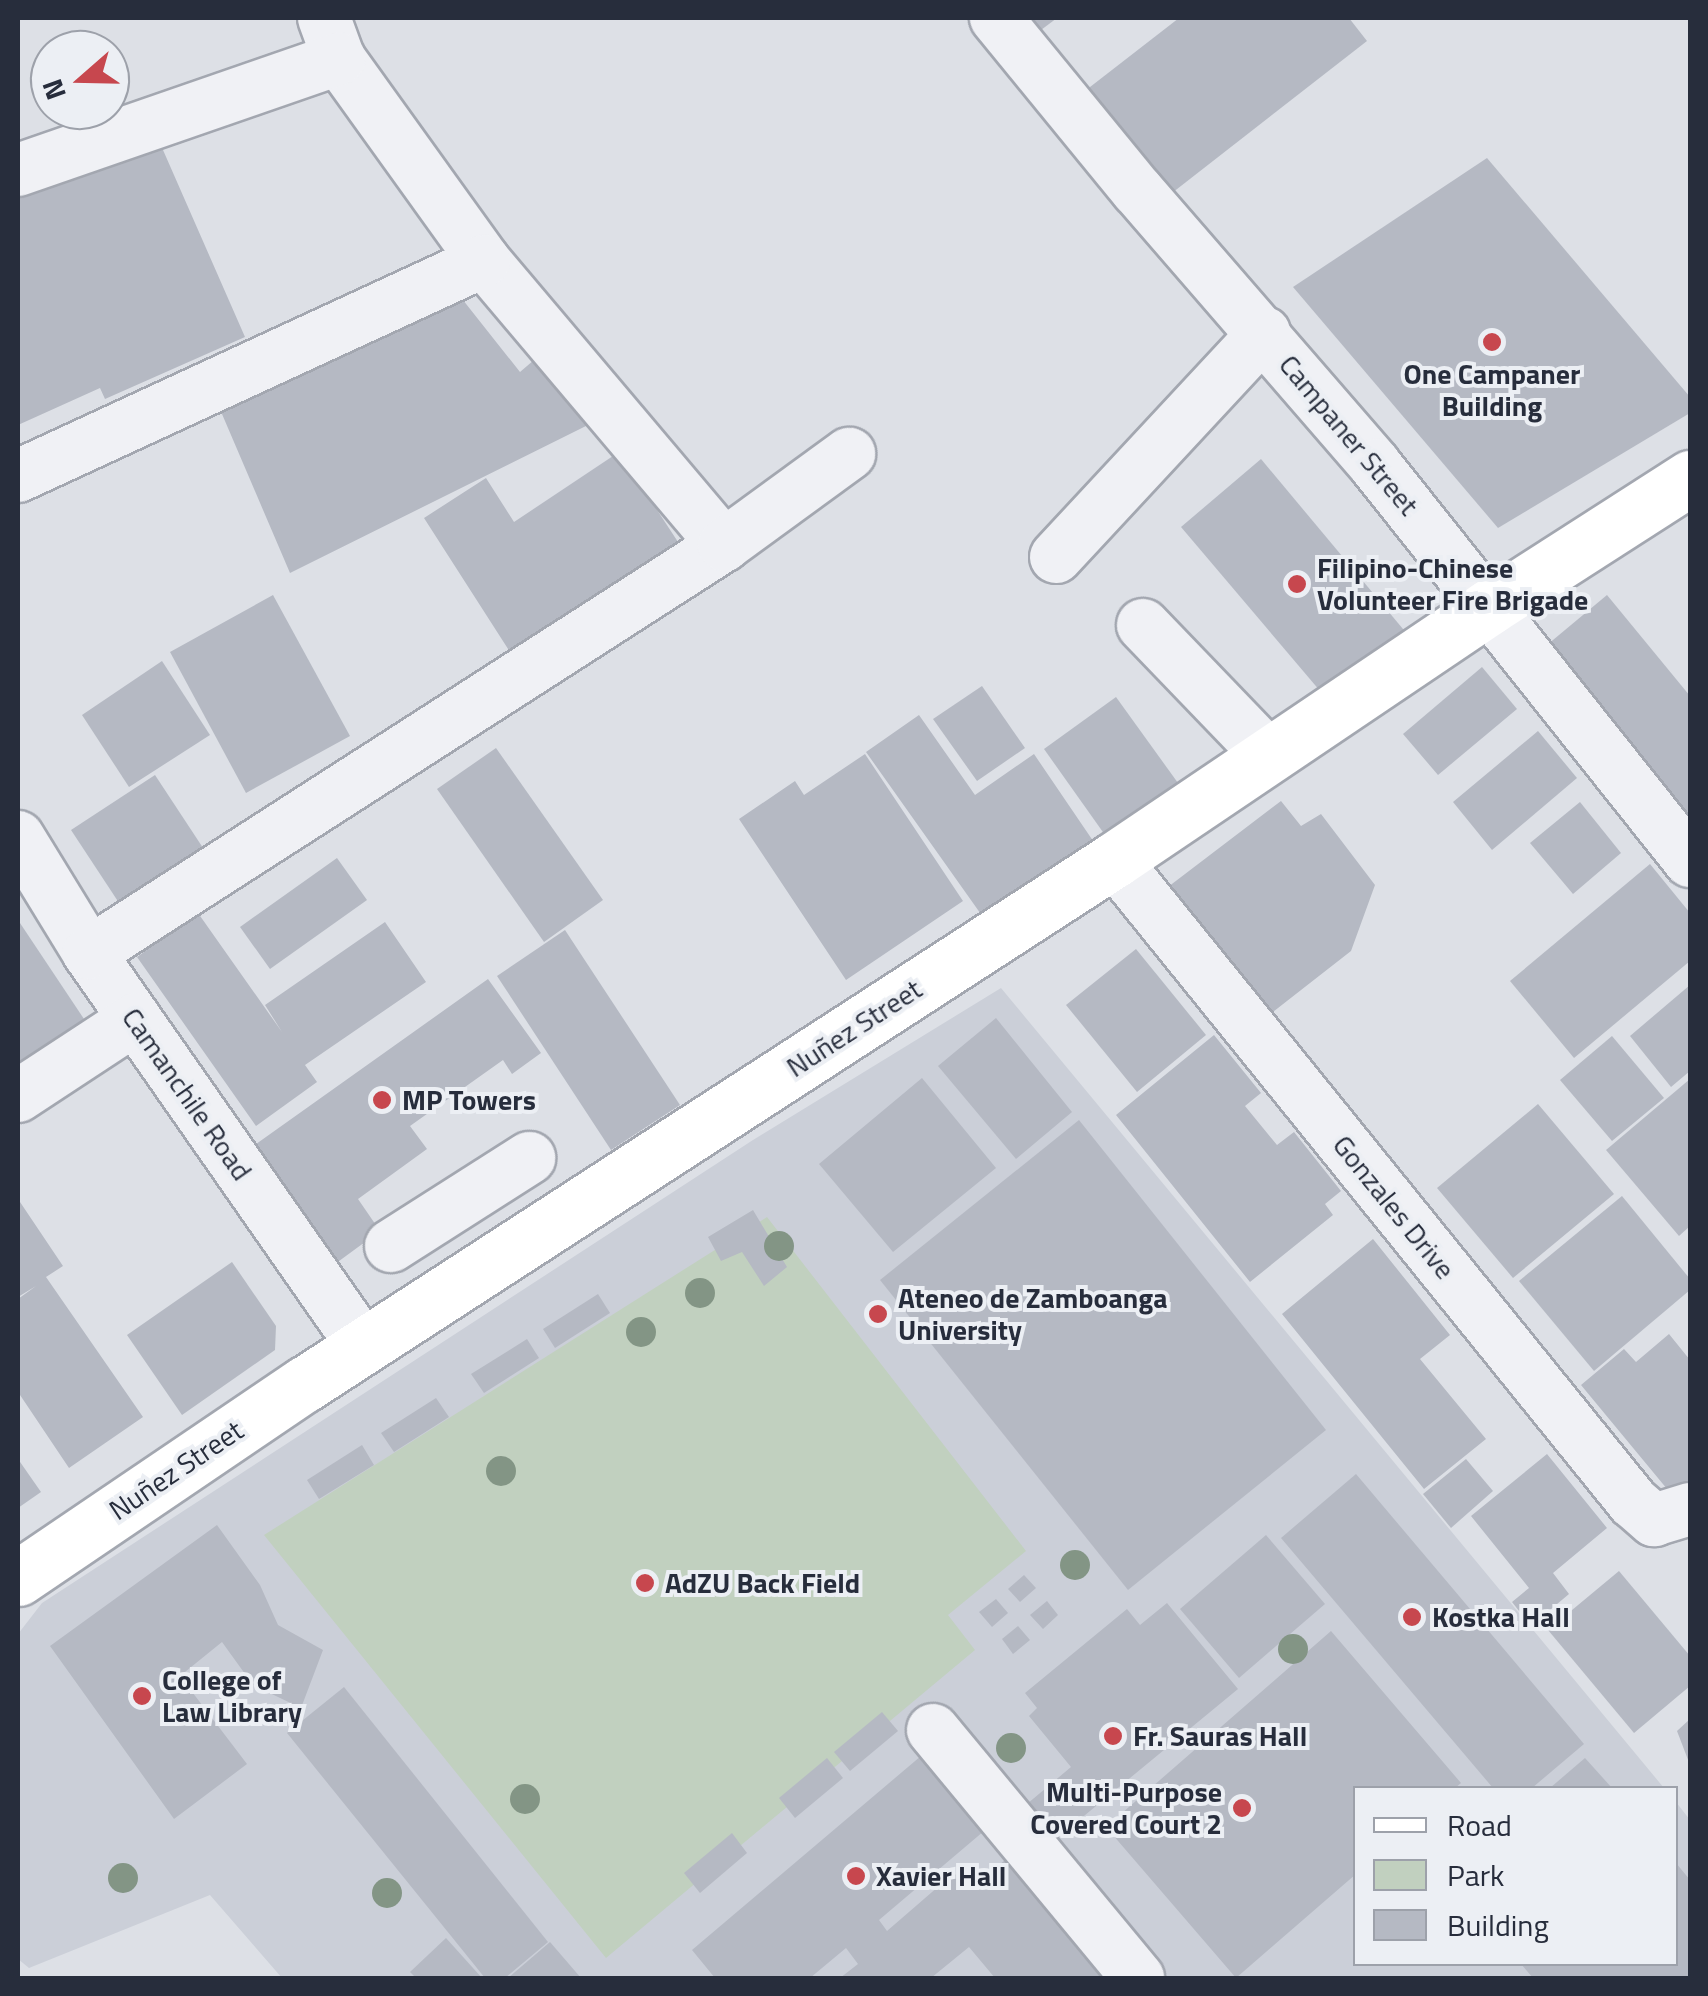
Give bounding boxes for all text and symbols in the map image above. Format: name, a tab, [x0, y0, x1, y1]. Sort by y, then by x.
north arrow	[30, 30, 130, 130]
text: N	[30, 73, 77, 106]
marker: One Campaner Building	[1481, 331, 1503, 353]
street label: Campaner Street	[1272, 348, 1426, 522]
place label: One Campaner Building	[1404, 357, 1580, 423]
place label: Filipino-Chinese Volunteer Fire Brigade	[1317, 551, 1588, 617]
marker: Filipino-Chinese Volunteer Fire Brigade	[1286, 573, 1308, 595]
street label: Nuñez Street	[780, 972, 928, 1084]
street label: Camanchile Road	[115, 1001, 259, 1187]
place label: MP Towers	[402, 1083, 536, 1117]
marker: MP Towers	[371, 1089, 393, 1111]
street label: Gonzales Drive	[1326, 1128, 1462, 1286]
place label: Ateneo de Zamboanga University	[898, 1281, 1168, 1347]
marker: Ateneo de Zamboanga University	[867, 1303, 889, 1325]
street label: Nuñez Street	[103, 1413, 249, 1527]
place label: AdZU Back Field	[665, 1566, 860, 1600]
marker: AdZU Back Field	[634, 1572, 656, 1594]
place label: Kostka Hall	[1432, 1600, 1570, 1634]
marker: Kostka Hall	[1401, 1606, 1423, 1628]
place label: College of Law Library	[162, 1663, 302, 1729]
marker: College of Law Library	[131, 1685, 153, 1707]
place label: Fr. Sauras Hall	[1133, 1719, 1307, 1753]
marker: Fr. Sauras Hall	[1102, 1725, 1124, 1747]
place label: Multi-Purpose Covered Court 2	[1030, 1775, 1222, 1841]
legend	[1353, 1786, 1678, 1966]
marker: Multi-Purpose Covered Court 2	[1231, 1797, 1253, 1819]
text: Road	[1447, 1802, 1512, 1848]
text: Park	[1447, 1852, 1504, 1898]
place label: Xavier Hall	[876, 1859, 1006, 1893]
marker: Xavier Hall	[845, 1865, 867, 1887]
text: Building	[1447, 1902, 1549, 1948]

